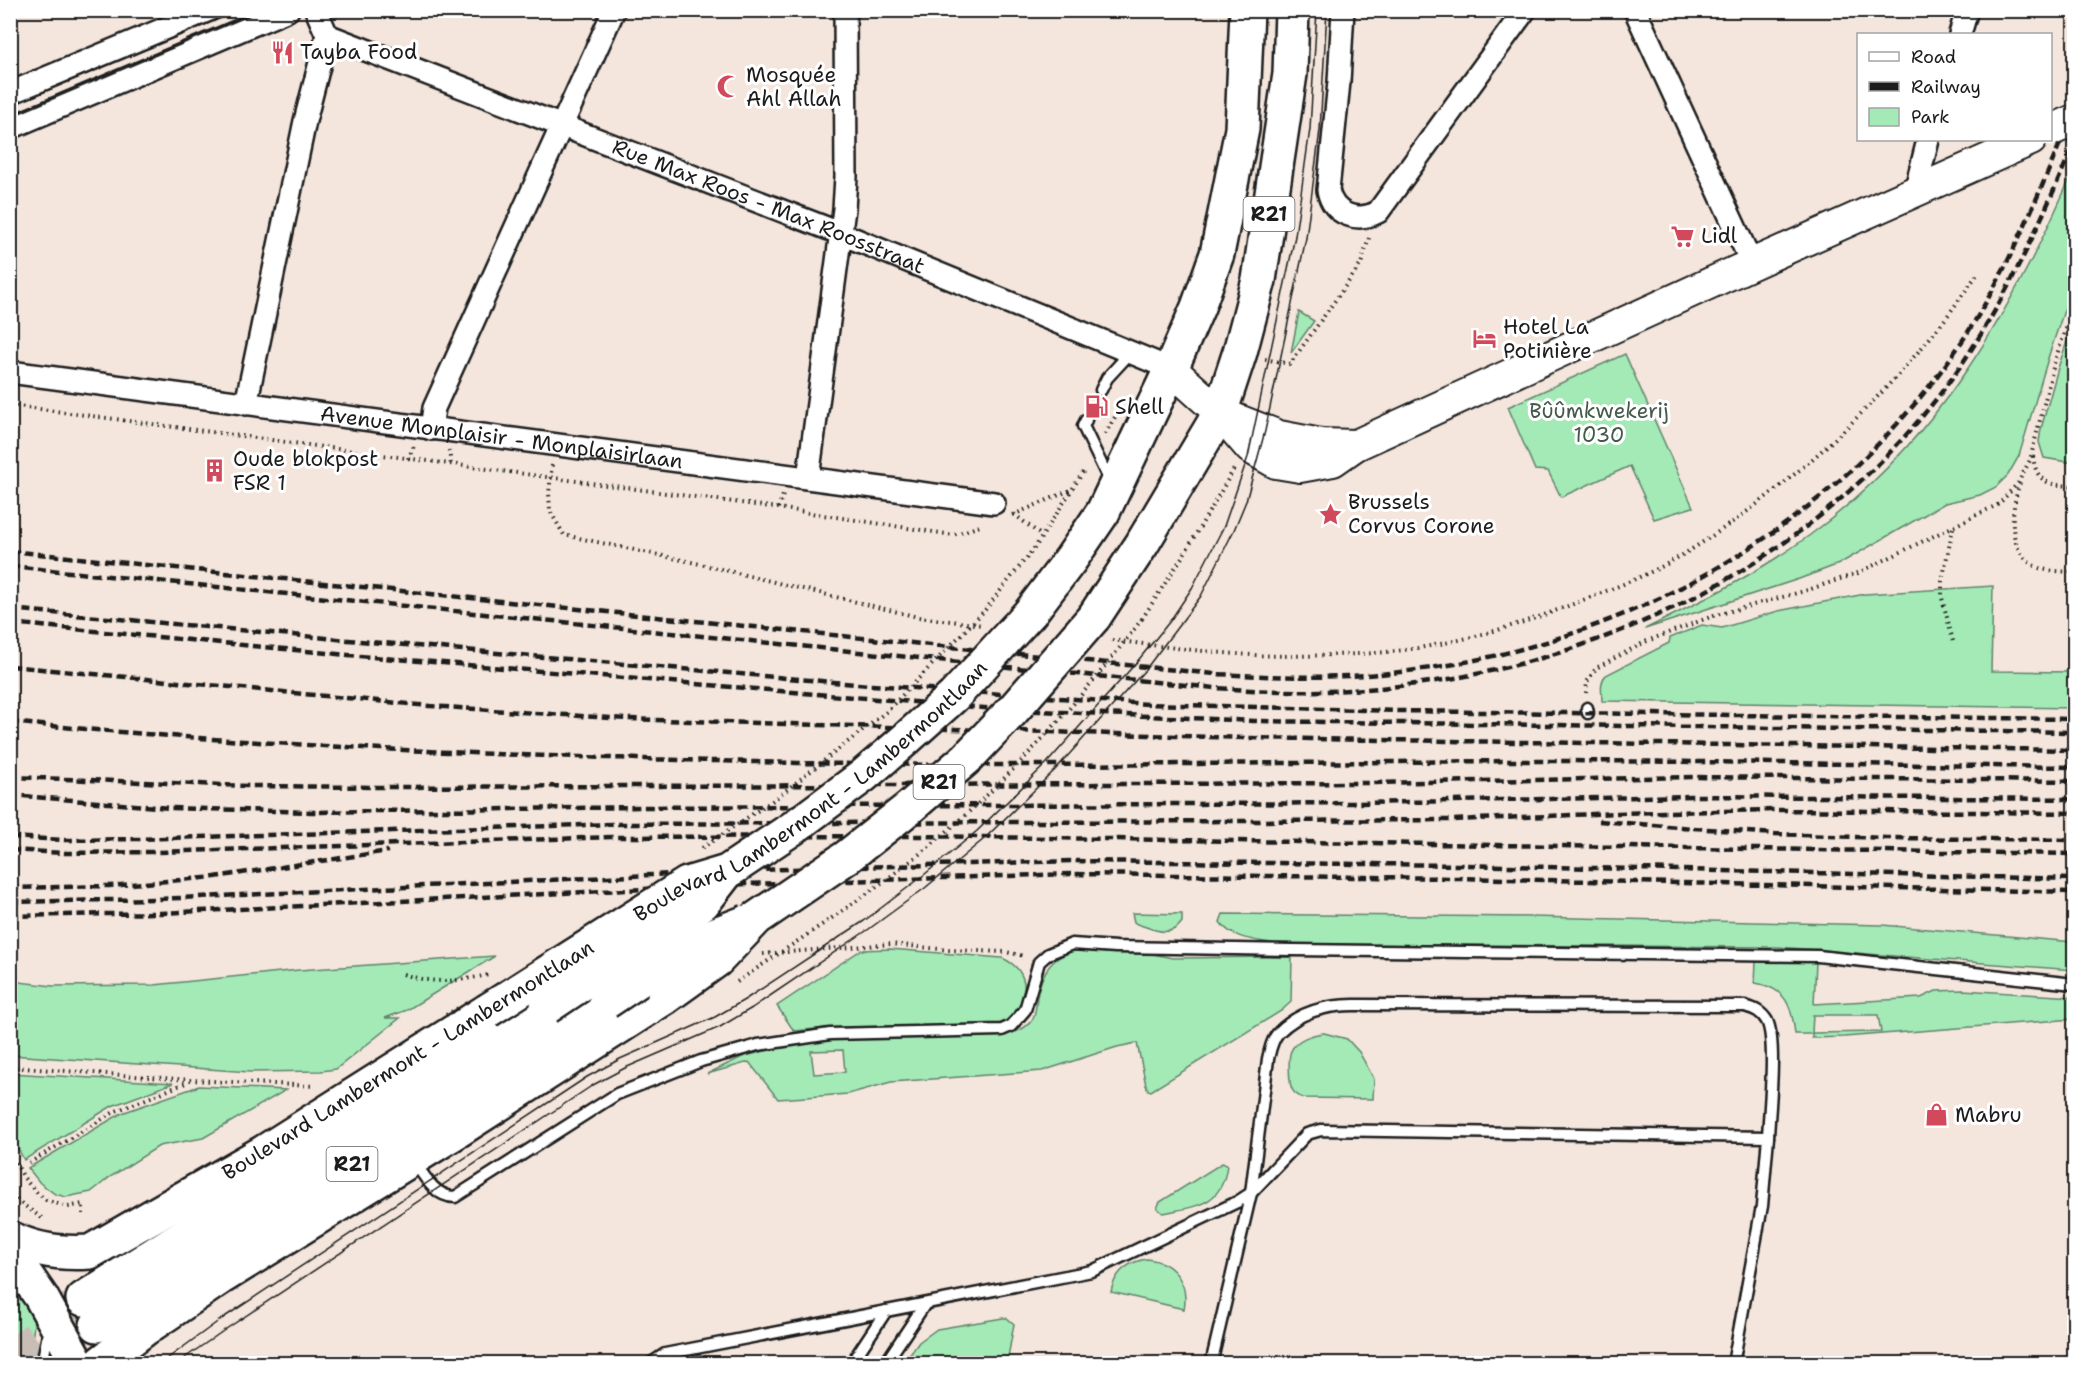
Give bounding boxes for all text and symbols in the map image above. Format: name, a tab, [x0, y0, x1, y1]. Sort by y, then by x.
legend	[1857, 33, 2052, 141]
place label: Tayba Food	[300, 38, 417, 66]
restaurant icon: Tayba Food	[269, 39, 295, 65]
text: Road	[1911, 45, 1956, 69]
place label: Mosquée Ahl Allah	[746, 61, 842, 113]
mosque icon: Mosquée Ahl Allah	[715, 74, 741, 100]
text: Railway	[1911, 75, 1981, 99]
text: Park	[1911, 105, 1950, 129]
street label: Rue Max Roos - Max Roosstraat	[608, 133, 929, 280]
road number: R21	[1244, 197, 1294, 231]
place label: Lidl	[1701, 222, 1738, 250]
supermarket icon: Lidl	[1670, 223, 1696, 249]
place label: Hotel La Potinière	[1503, 313, 1592, 365]
hotel icon: Hotel La Potinière	[1472, 326, 1498, 352]
place label: Shell	[1115, 393, 1164, 421]
fuel station icon: Shell	[1084, 394, 1110, 420]
park label: Bûûmkwekerij 1030	[1529, 397, 1669, 449]
street label: Avenue Monplaisir - Monplaisirlaan	[319, 399, 685, 475]
place label: Oude blokpost FSR 1	[233, 445, 378, 497]
building icon: Oude blokpost FSR 1	[202, 458, 228, 484]
place label: Brussels Corvus Corone	[1348, 488, 1495, 540]
place icon: Brussels Corvus Corone	[1317, 501, 1343, 527]
street label: Boulevard Lambermont - Lambermontlaan	[628, 654, 994, 928]
road number: R21	[914, 765, 964, 799]
street label: Boulevard Lambermont - Lambermontlaan	[217, 933, 599, 1187]
place label: Mabru	[1955, 1101, 2022, 1129]
shop icon: Mabru	[1924, 1102, 1950, 1128]
road number: R21	[326, 1147, 378, 1181]

